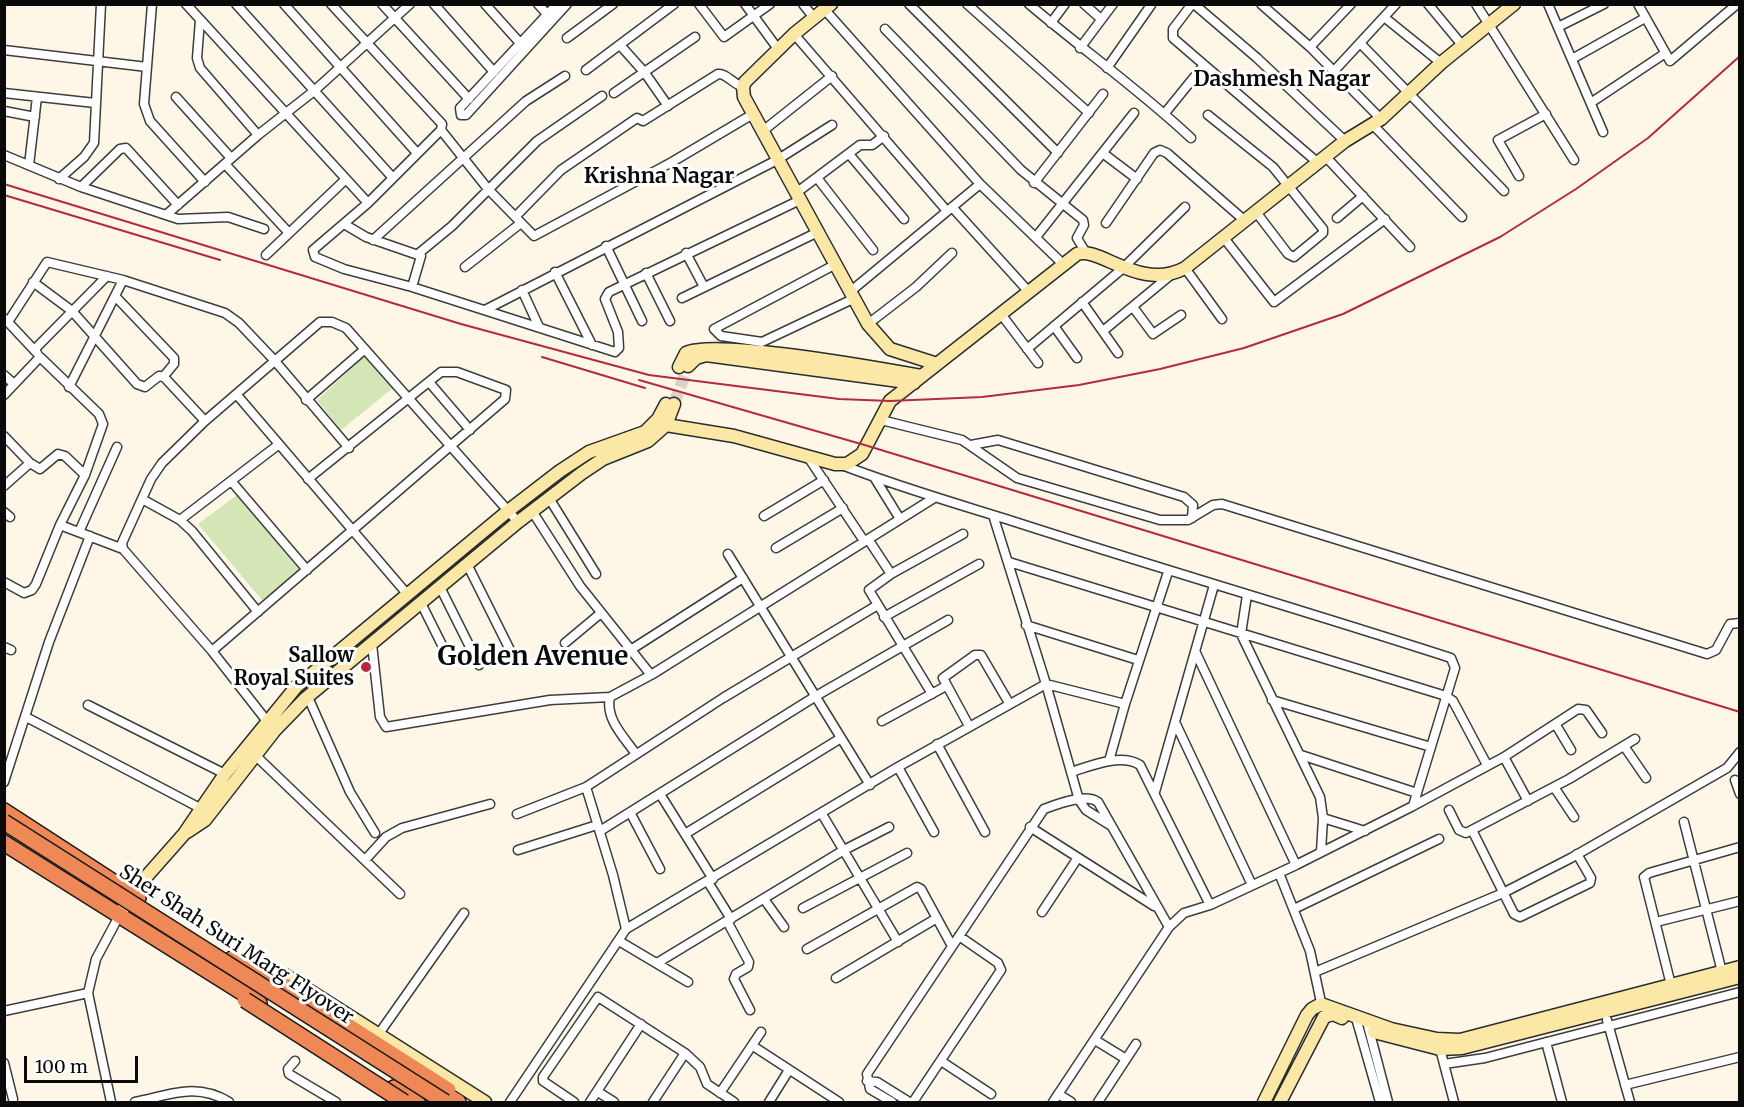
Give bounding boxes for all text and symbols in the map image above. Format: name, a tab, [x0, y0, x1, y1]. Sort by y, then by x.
district label: Dashmesh Nagar	[1194, 67, 1370, 93]
district label: Krishna Nagar	[584, 164, 734, 190]
district label: Golden Avenue	[438, 642, 628, 674]
place label: Sallow Royal Suites	[234, 644, 354, 691]
marker: Sallow Royal Suites	[359, 660, 373, 674]
street label: Sher Shah Suri Marg Flyover	[114, 860, 358, 1030]
scale bar	[27, 1044, 141, 1082]
text: 100 m	[35, 1055, 88, 1078]

